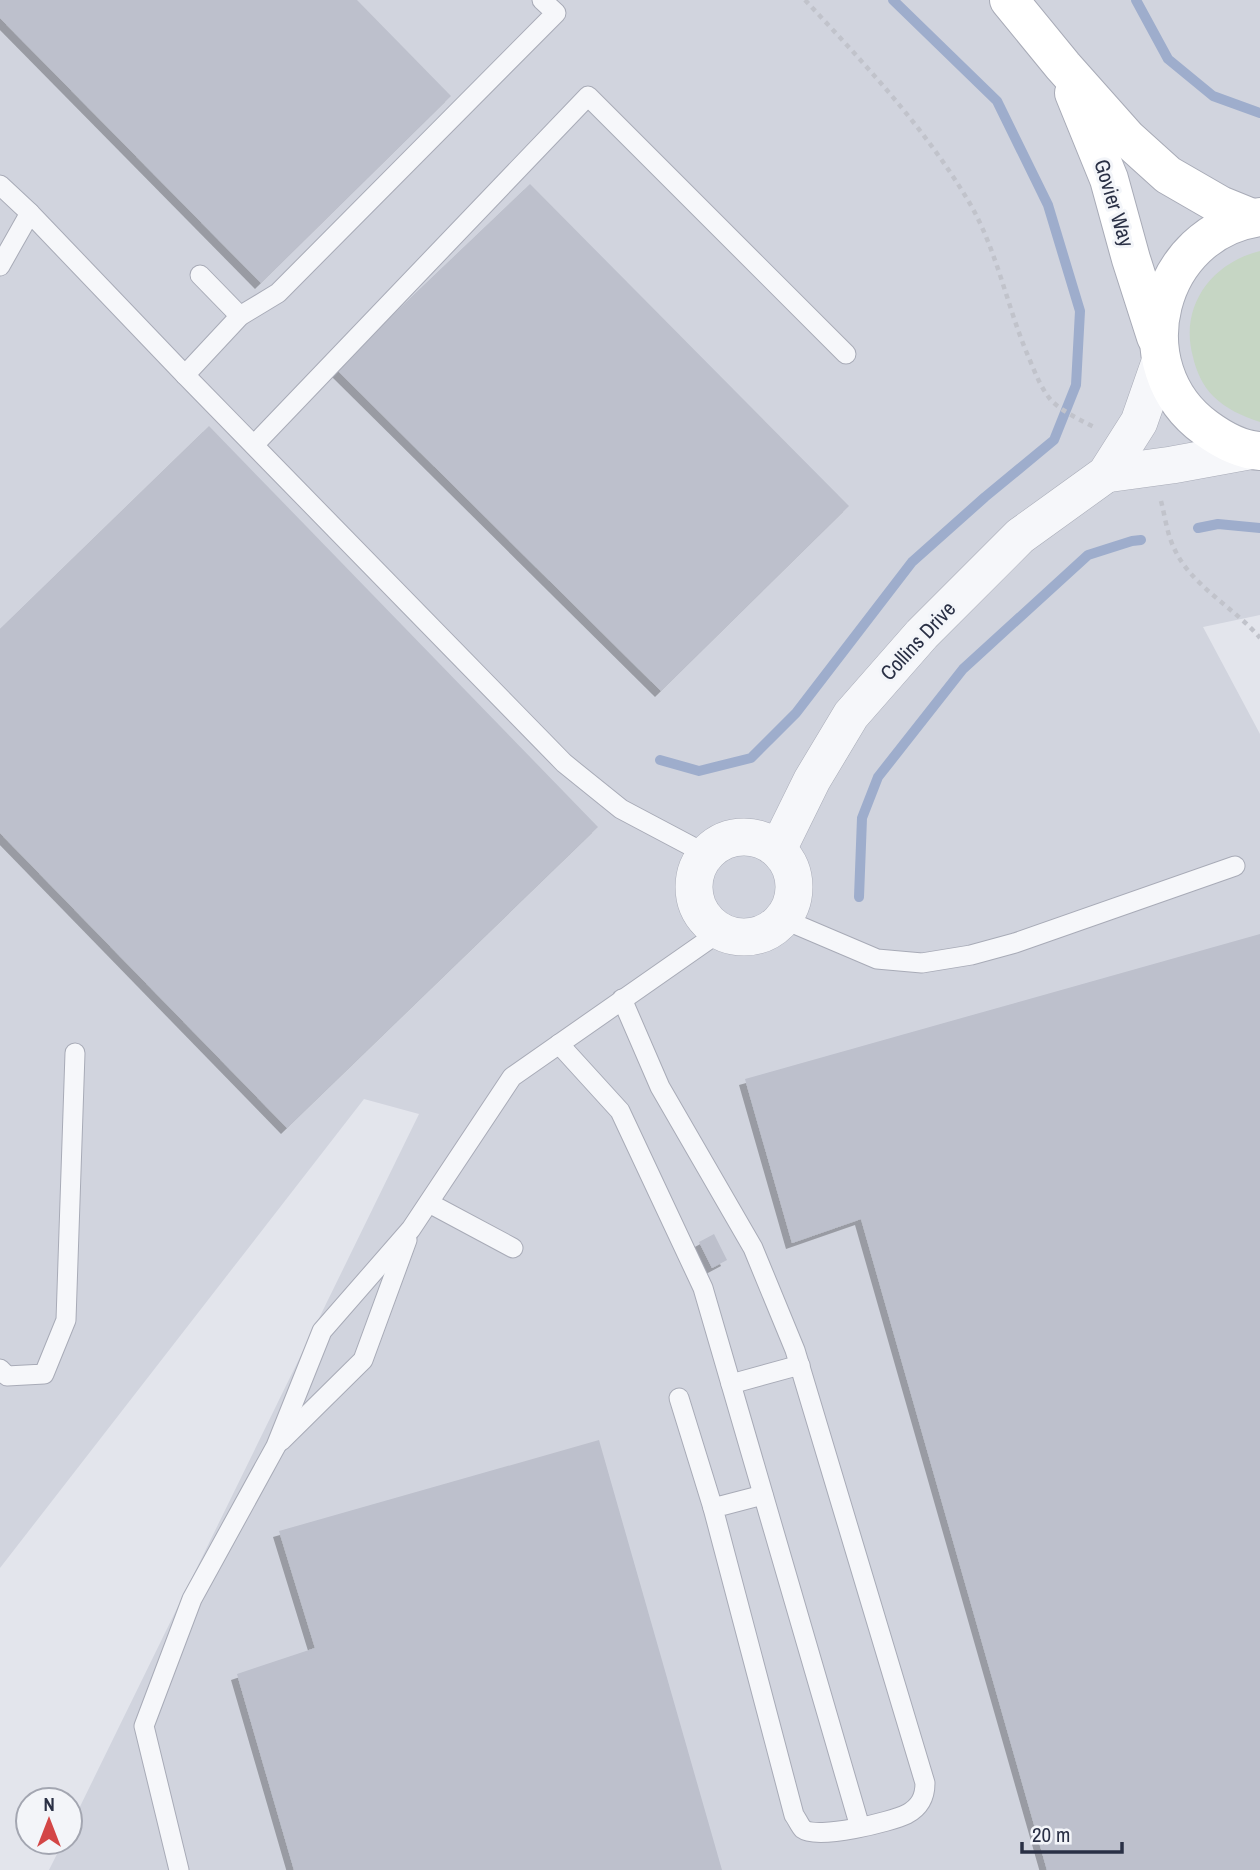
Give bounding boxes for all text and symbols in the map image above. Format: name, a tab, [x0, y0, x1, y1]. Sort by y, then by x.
street label: Govier Way	[1087, 155, 1142, 251]
street label: Collins Drive	[873, 595, 962, 687]
north arrow	[14, 1786, 84, 1856]
text: N	[43, 1791, 55, 1817]
scale bar	[1022, 1811, 1122, 1855]
text: 20 m	[1032, 1820, 1070, 1849]

